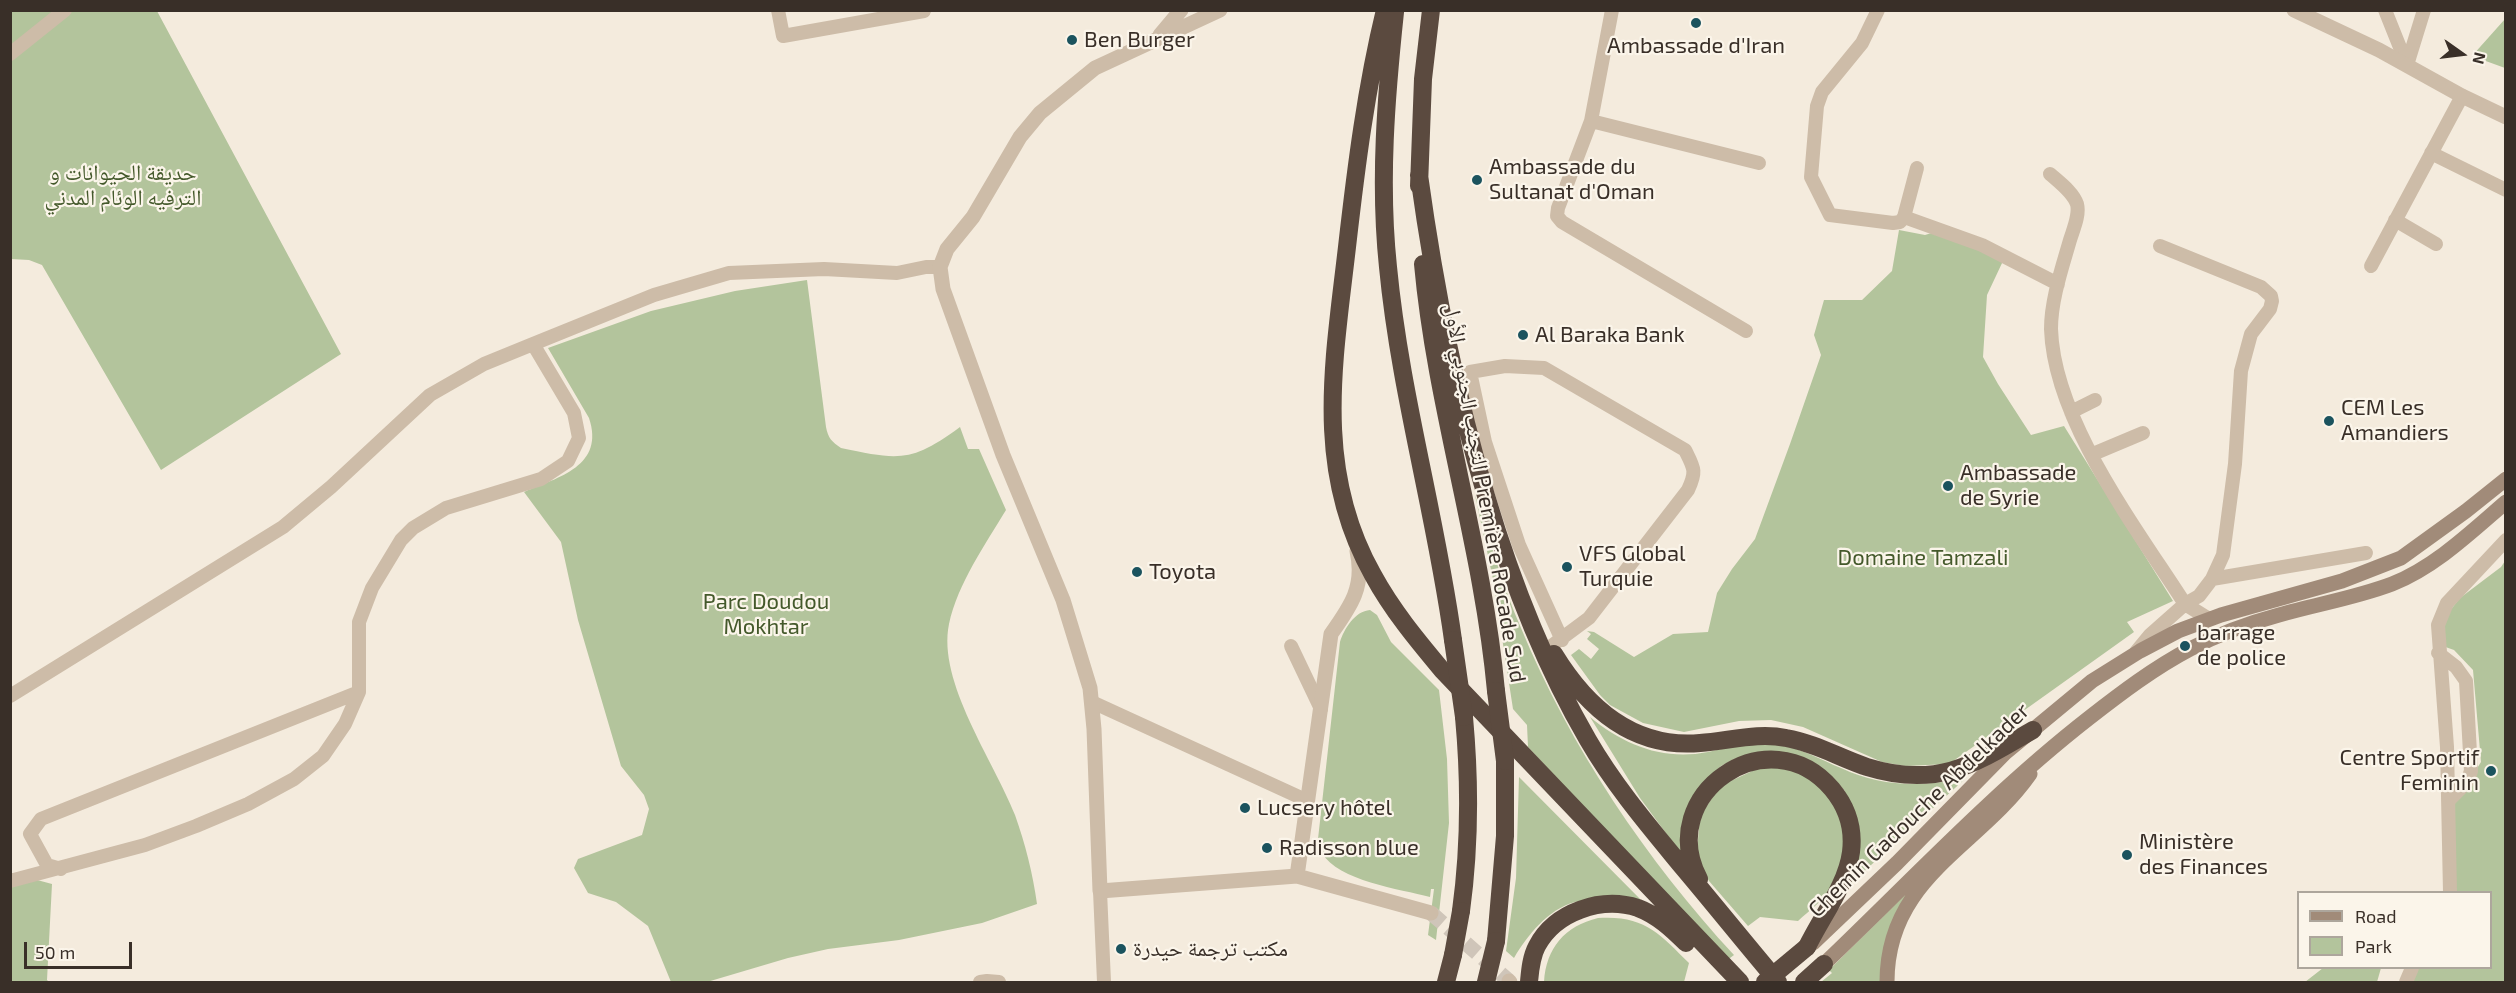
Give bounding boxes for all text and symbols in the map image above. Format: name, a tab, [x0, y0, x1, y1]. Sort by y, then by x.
marker: Ambassade d'Iran	[1689, 16, 1703, 30]
north arrow	[2432, 24, 2492, 84]
place label: Ben Burger	[1084, 27, 1195, 53]
marker: Ben Burger	[1065, 33, 1079, 47]
place label: Ambassade d'Iran	[1607, 33, 1785, 59]
text: N	[2469, 51, 2491, 66]
place label: Ambassade du Sultanat d'Oman	[1489, 154, 1655, 206]
park label: حديقة الحيوانات و الترفيه الوئام المدني	[45, 160, 201, 212]
marker: Ambassade du Sultanat d'Oman	[1470, 173, 1484, 187]
street label: التجنب الجنوبي الأول Première Rocade Sud	[1439, 301, 1531, 685]
place label: Al Baraka Bank	[1535, 322, 1685, 348]
marker: Al Baraka Bank	[1516, 328, 1530, 342]
place label: CEM Les Amandiers	[2341, 395, 2449, 446]
marker: CEM Les Amandiers	[2322, 414, 2336, 428]
place label: Ambassade de Syrie	[1960, 460, 2076, 512]
marker: Ambassade de Syrie	[1941, 479, 1955, 493]
place label: VFS Global Turquie	[1579, 541, 1686, 592]
park label: Domaine Tamzali	[1838, 545, 2008, 571]
place label: Toyota	[1149, 559, 1216, 585]
marker: VFS Global Turquie	[1560, 560, 1574, 574]
marker: Toyota	[1130, 565, 1144, 579]
park label: Parc Doudou Mokhtar	[703, 589, 829, 640]
place label: barrage de police	[2197, 620, 2286, 672]
marker: barrage de police	[2178, 639, 2192, 653]
street label: Chemin Gadouche Abdelkader	[1803, 697, 2035, 923]
place label: Centre Sportif Feminin	[2340, 745, 2479, 796]
marker: Centre Sportif Feminin	[2484, 764, 2498, 778]
place label: Lucsery hôtel	[1257, 795, 1392, 821]
marker: Lucsery hôtel	[1238, 801, 1252, 815]
place label: Ministère des Finances	[2139, 829, 2268, 880]
place label: Radisson blue	[1279, 835, 1419, 861]
marker: Radisson blue	[1260, 841, 1274, 855]
marker: Ministère des Finances	[2120, 848, 2134, 862]
legend	[2297, 891, 2492, 969]
text: Road	[2355, 905, 2396, 927]
scale bar	[27, 930, 135, 968]
text: Park	[2355, 935, 2392, 957]
place label: مكتب ترجمة حيدرة	[1133, 936, 1288, 962]
text: 50 m	[35, 941, 75, 963]
marker: مكتب ترجمة حيدرة	[1114, 942, 1128, 956]

